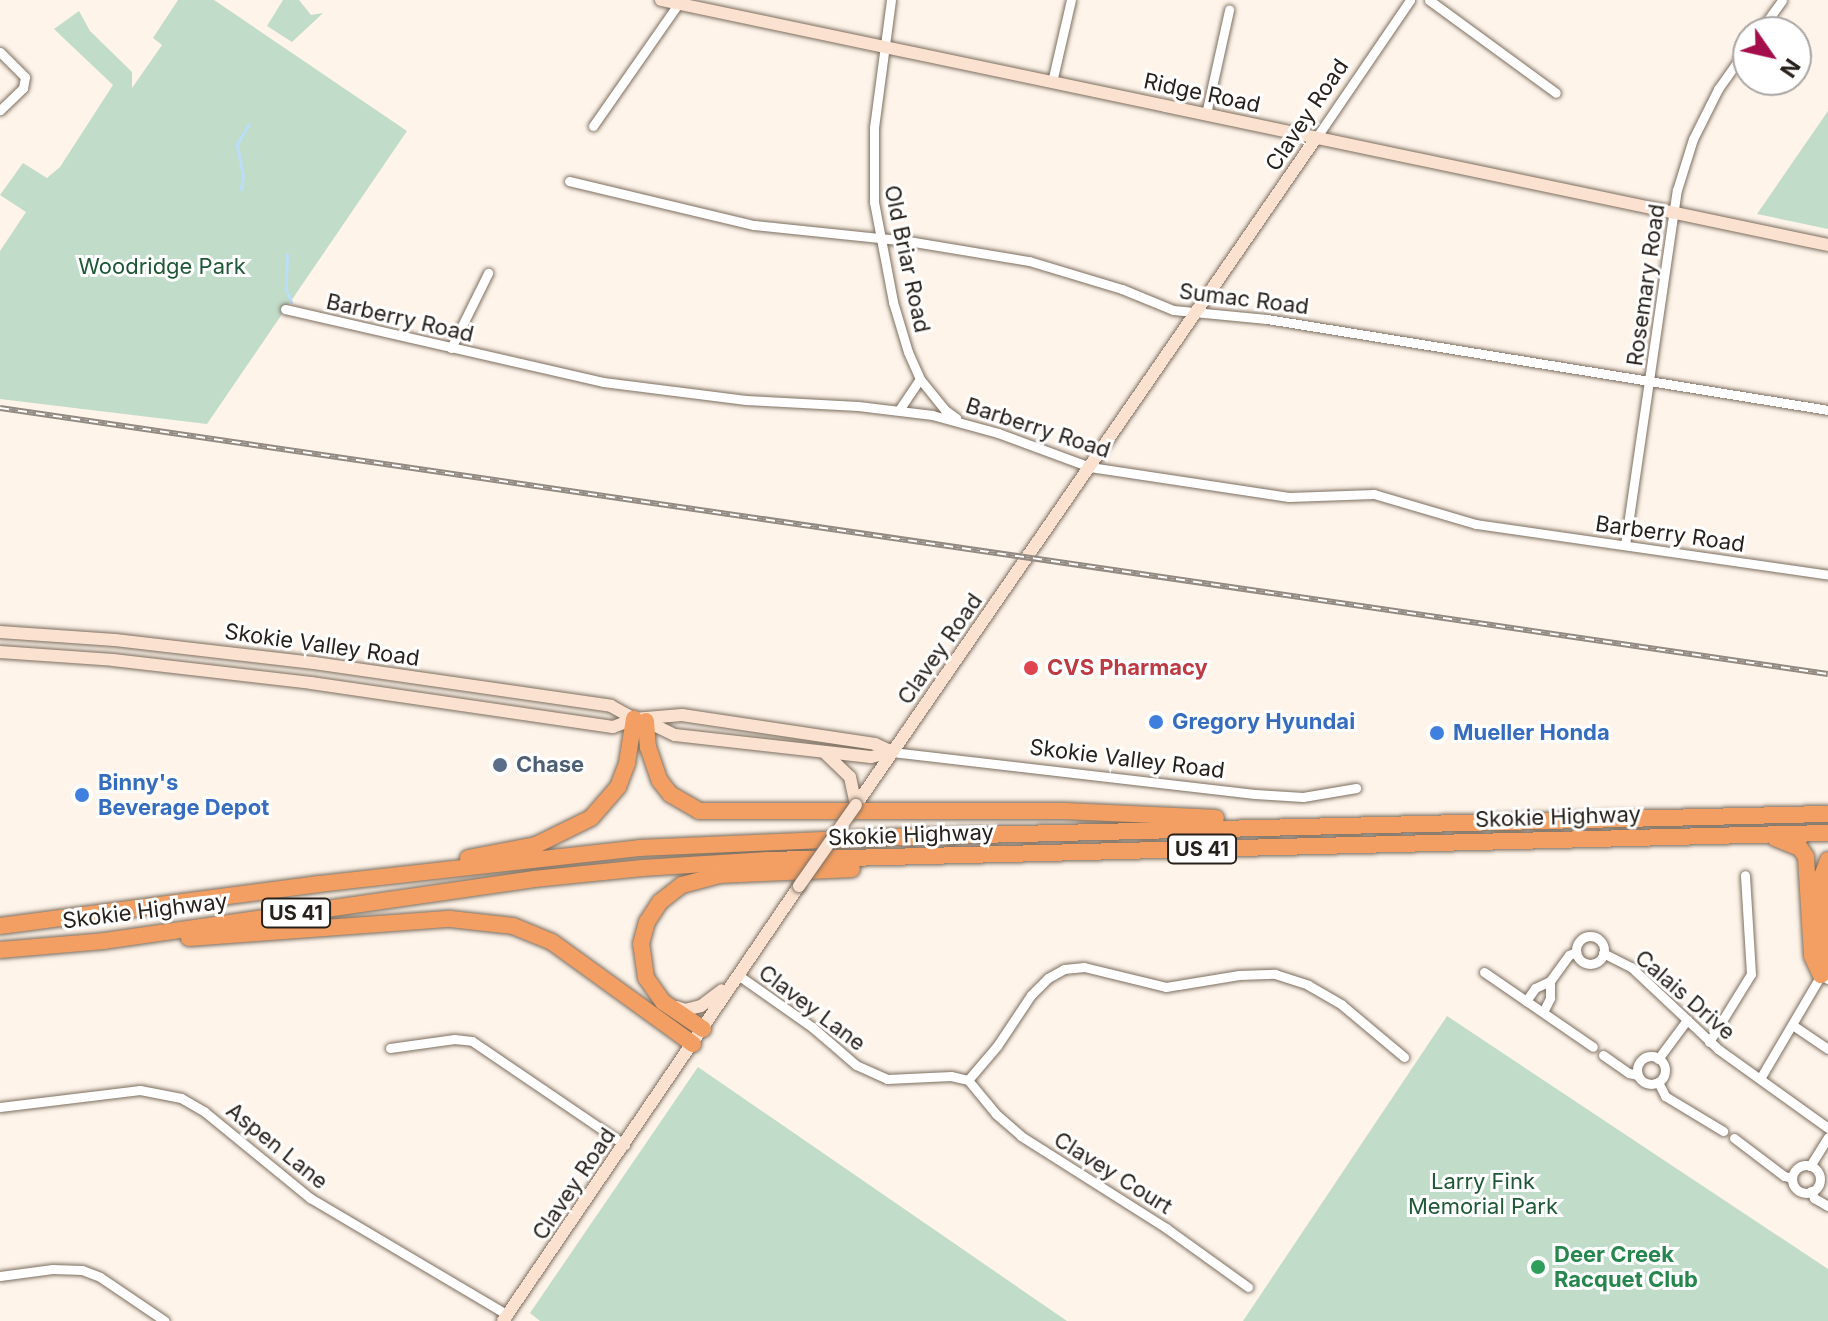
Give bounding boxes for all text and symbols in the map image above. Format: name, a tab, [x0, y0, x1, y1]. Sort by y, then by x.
north arrow	[1732, 16, 1812, 96]
street label: Clavey Road	[1260, 54, 1354, 176]
text: N	[1775, 54, 1806, 83]
street label: Ridge Road	[1141, 68, 1263, 118]
street label: Old Briar Road	[878, 183, 936, 335]
street label: Rosemary Road	[1622, 202, 1670, 368]
park label: Woodridge Park	[78, 254, 246, 280]
street label: Sumac Road	[1178, 278, 1310, 320]
street label: Barberry Road	[324, 288, 476, 348]
street label: Barberry Road	[962, 392, 1114, 464]
street label: Barberry Road	[1594, 510, 1746, 558]
street label: Clavey Road	[892, 588, 988, 710]
street label: Skokie Valley Road	[223, 618, 421, 672]
place label: CVS Pharmacy	[1047, 655, 1208, 681]
marker: CVS Pharmacy	[1022, 659, 1040, 677]
place label: Gregory Hyundai	[1172, 709, 1355, 735]
marker: Gregory Hyundai	[1147, 713, 1165, 731]
place label: Mueller Honda	[1453, 720, 1610, 746]
marker: Mueller Honda	[1428, 724, 1446, 742]
street label: Skokie Valley Road	[1028, 734, 1226, 784]
place label: Chase	[516, 752, 584, 778]
marker: Chase	[491, 756, 509, 774]
place label: Binny's Beverage Depot	[98, 769, 269, 820]
marker: Binny's Beverage Depot	[73, 786, 91, 804]
street label: Skokie Highway	[1475, 801, 1641, 833]
street label: Skokie Highway	[828, 819, 994, 851]
road number: US 41	[1166, 833, 1238, 865]
street label: Skokie Highway	[61, 888, 229, 934]
road number: US 41	[260, 897, 332, 929]
street label: Calais Drive	[1630, 944, 1740, 1046]
street label: Clavey Lane	[753, 959, 871, 1057]
street label: Aspen Lane	[221, 1097, 333, 1195]
street label: Clavey Road	[527, 1123, 621, 1245]
street label: Clavey Court	[1049, 1126, 1177, 1220]
park label: Larry Fink Memorial Park	[1408, 1168, 1558, 1220]
place label: Deer Creek Racquet Club	[1554, 1241, 1698, 1292]
marker: Deer Creek Racquet Club	[1529, 1258, 1547, 1276]

